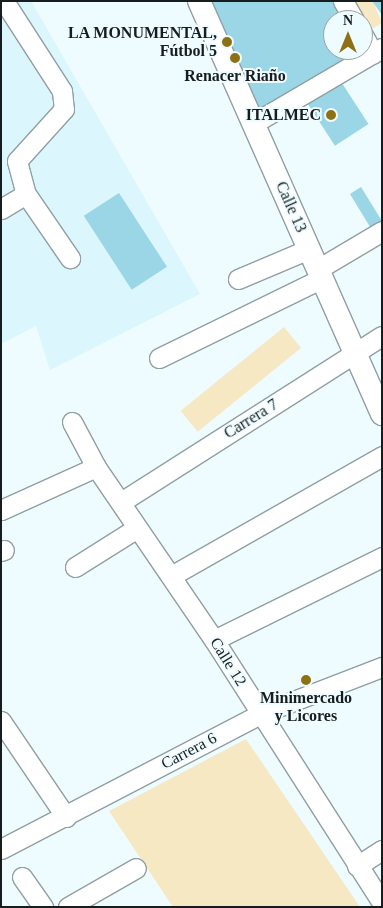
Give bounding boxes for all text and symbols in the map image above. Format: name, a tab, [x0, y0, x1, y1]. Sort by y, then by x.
north arrow	[323, 10, 373, 60]
text: N	[343, 13, 353, 28]
place label: LA MONUMENTAL, Fútbol 5	[67, 23, 217, 61]
marker: LA MONUMENTAL, Fútbol 5	[221, 36, 233, 48]
marker: Renacer Riaño	[229, 52, 241, 64]
place label: Renacer Riaño	[184, 66, 286, 86]
place label: ITALMEC	[246, 105, 321, 125]
marker: ITALMEC	[325, 109, 337, 121]
street label: Calle 13	[271, 179, 311, 235]
street label: Carrera 7	[220, 395, 282, 443]
street label: Calle 12	[206, 634, 250, 690]
marker: Minimercado y Licores	[300, 674, 312, 686]
place label: Minimercado y Licores	[260, 688, 352, 726]
street label: Carrera 6	[158, 728, 220, 774]

